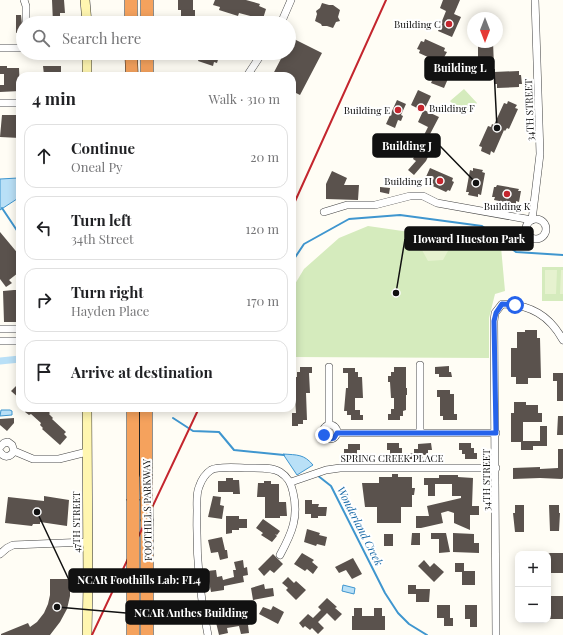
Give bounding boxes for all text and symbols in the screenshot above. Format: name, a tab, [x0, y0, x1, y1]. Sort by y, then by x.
north arrow	[467, 12, 503, 48]
search box	[16, 16, 296, 60]
place label: Building C	[394, 17, 441, 31]
marker: Building C	[444, 19, 454, 29]
icon: search	[30, 27, 52, 49]
text: Search here	[62, 28, 141, 48]
callout: Building L	[425, 57, 494, 80]
text: Building L	[434, 60, 487, 75]
street label: 34TH STREET	[521, 79, 537, 141]
text: 4 min	[32, 87, 76, 109]
text: Walk · 310 m	[209, 90, 280, 107]
place label: Building F	[429, 101, 475, 115]
place label: Building E	[344, 103, 390, 117]
marker: Building F	[416, 103, 426, 113]
marker: Building E	[393, 105, 403, 115]
callout: Building J	[373, 134, 440, 157]
text: Continue	[71, 138, 135, 158]
text: Building J	[382, 138, 432, 153]
icon: ahead	[33, 145, 55, 167]
text: 20 m	[250, 148, 279, 165]
text: Oneal Py	[71, 158, 123, 175]
place label: Building H	[384, 174, 432, 188]
marker: Building H	[435, 176, 445, 186]
marker: Building K	[502, 189, 512, 199]
place label: Building K	[484, 199, 531, 213]
text: Turn left	[71, 210, 132, 230]
icon: left	[33, 217, 55, 239]
text: 120 m	[245, 220, 279, 237]
callout: Howard Hueston Park	[405, 227, 533, 250]
text: 34th Street	[71, 230, 134, 247]
text: Howard Hueston Park	[413, 231, 526, 246]
text: Turn right	[71, 282, 144, 302]
icon: right	[33, 289, 55, 311]
text: 170 m	[246, 292, 279, 309]
route start	[506, 296, 524, 314]
text: Hayden Place	[71, 302, 149, 319]
icon: arrive	[33, 361, 55, 383]
text: Arrive at destination	[71, 362, 213, 382]
route end	[315, 426, 333, 444]
street label: 34TH STREET	[479, 449, 493, 511]
street label: SPRING CREEK PLACE	[340, 451, 444, 465]
street label: FOOTHILLS PARKWAY	[139, 459, 155, 561]
water label: Wonderland Creek	[334, 483, 387, 568]
street label: 47TH STREET	[69, 491, 83, 553]
map controls	[515, 551, 551, 623]
button: +	[515, 551, 551, 587]
callout: NCAR Foothills Lab: FL4	[69, 569, 209, 592]
text: NCAR Foothills Lab: FL4	[77, 572, 201, 587]
button: −	[515, 587, 551, 623]
callout: NCAR Anthes Building	[126, 601, 256, 624]
text: NCAR Anthes Building	[134, 605, 249, 620]

